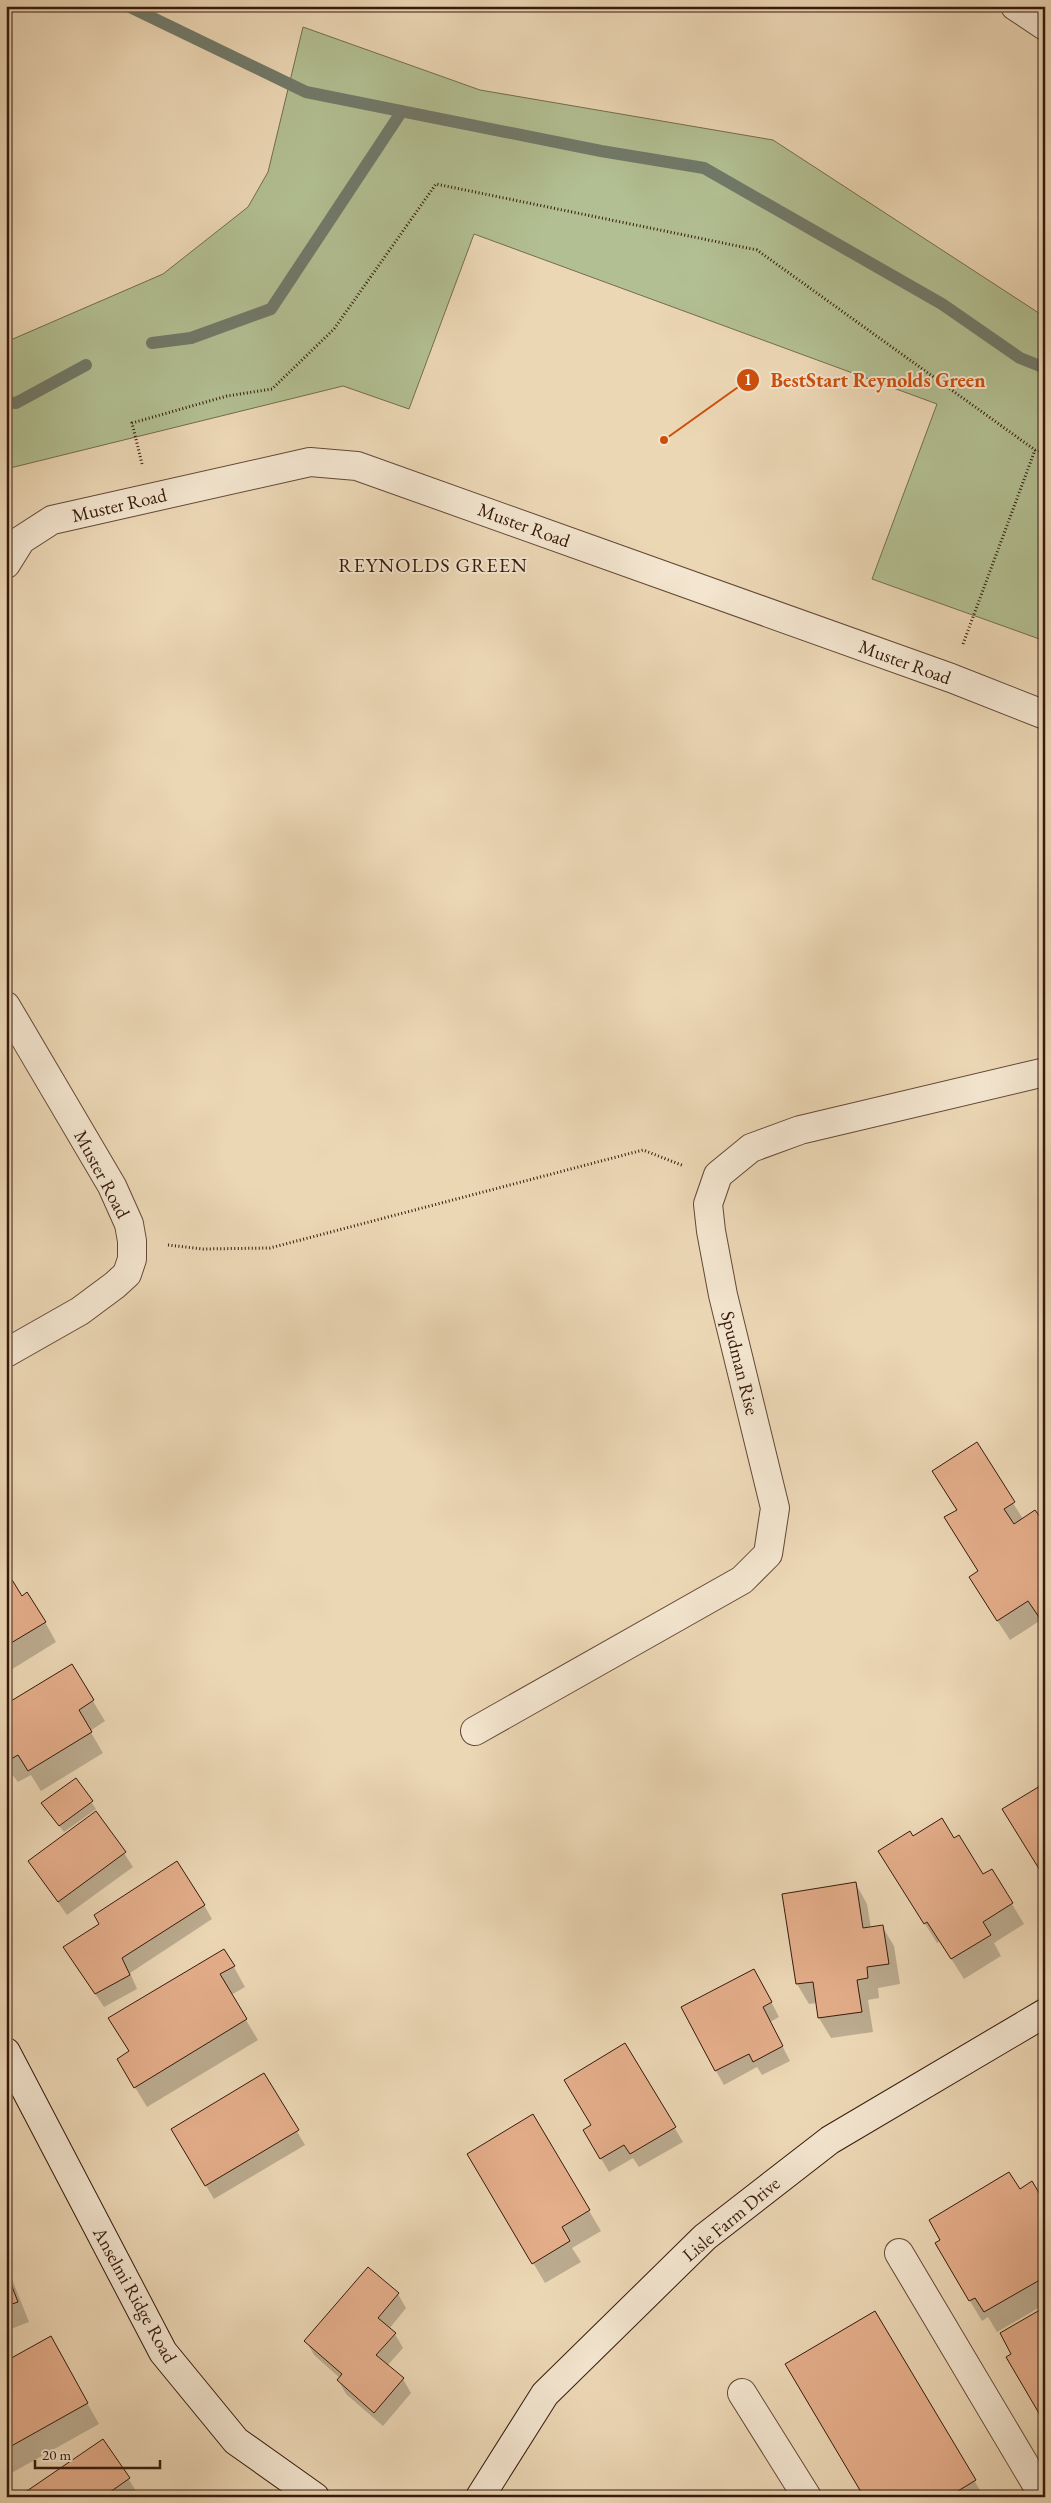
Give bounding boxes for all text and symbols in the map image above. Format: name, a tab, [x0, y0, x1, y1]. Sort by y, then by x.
callout: BestStart Reynolds Green	[735, 362, 995, 397]
text: BestStart Reynolds Green	[771, 367, 985, 393]
text: 1	[744, 370, 752, 389]
street label: Muster Road	[69, 482, 169, 528]
street label: Muster Road	[474, 497, 574, 553]
district label: REYNOLDS GREEN	[338, 552, 528, 578]
street label: Muster Road	[855, 634, 955, 690]
street label: Muster Road	[68, 1126, 136, 1223]
street label: Spudman Rise	[715, 1308, 765, 1418]
street label: Lisle Farm Drive	[677, 2171, 785, 2267]
street label: Anselmi Ridge Road	[87, 2222, 183, 2368]
scale bar	[35, 2438, 160, 2470]
text: 20 m	[42, 2445, 71, 2464]

